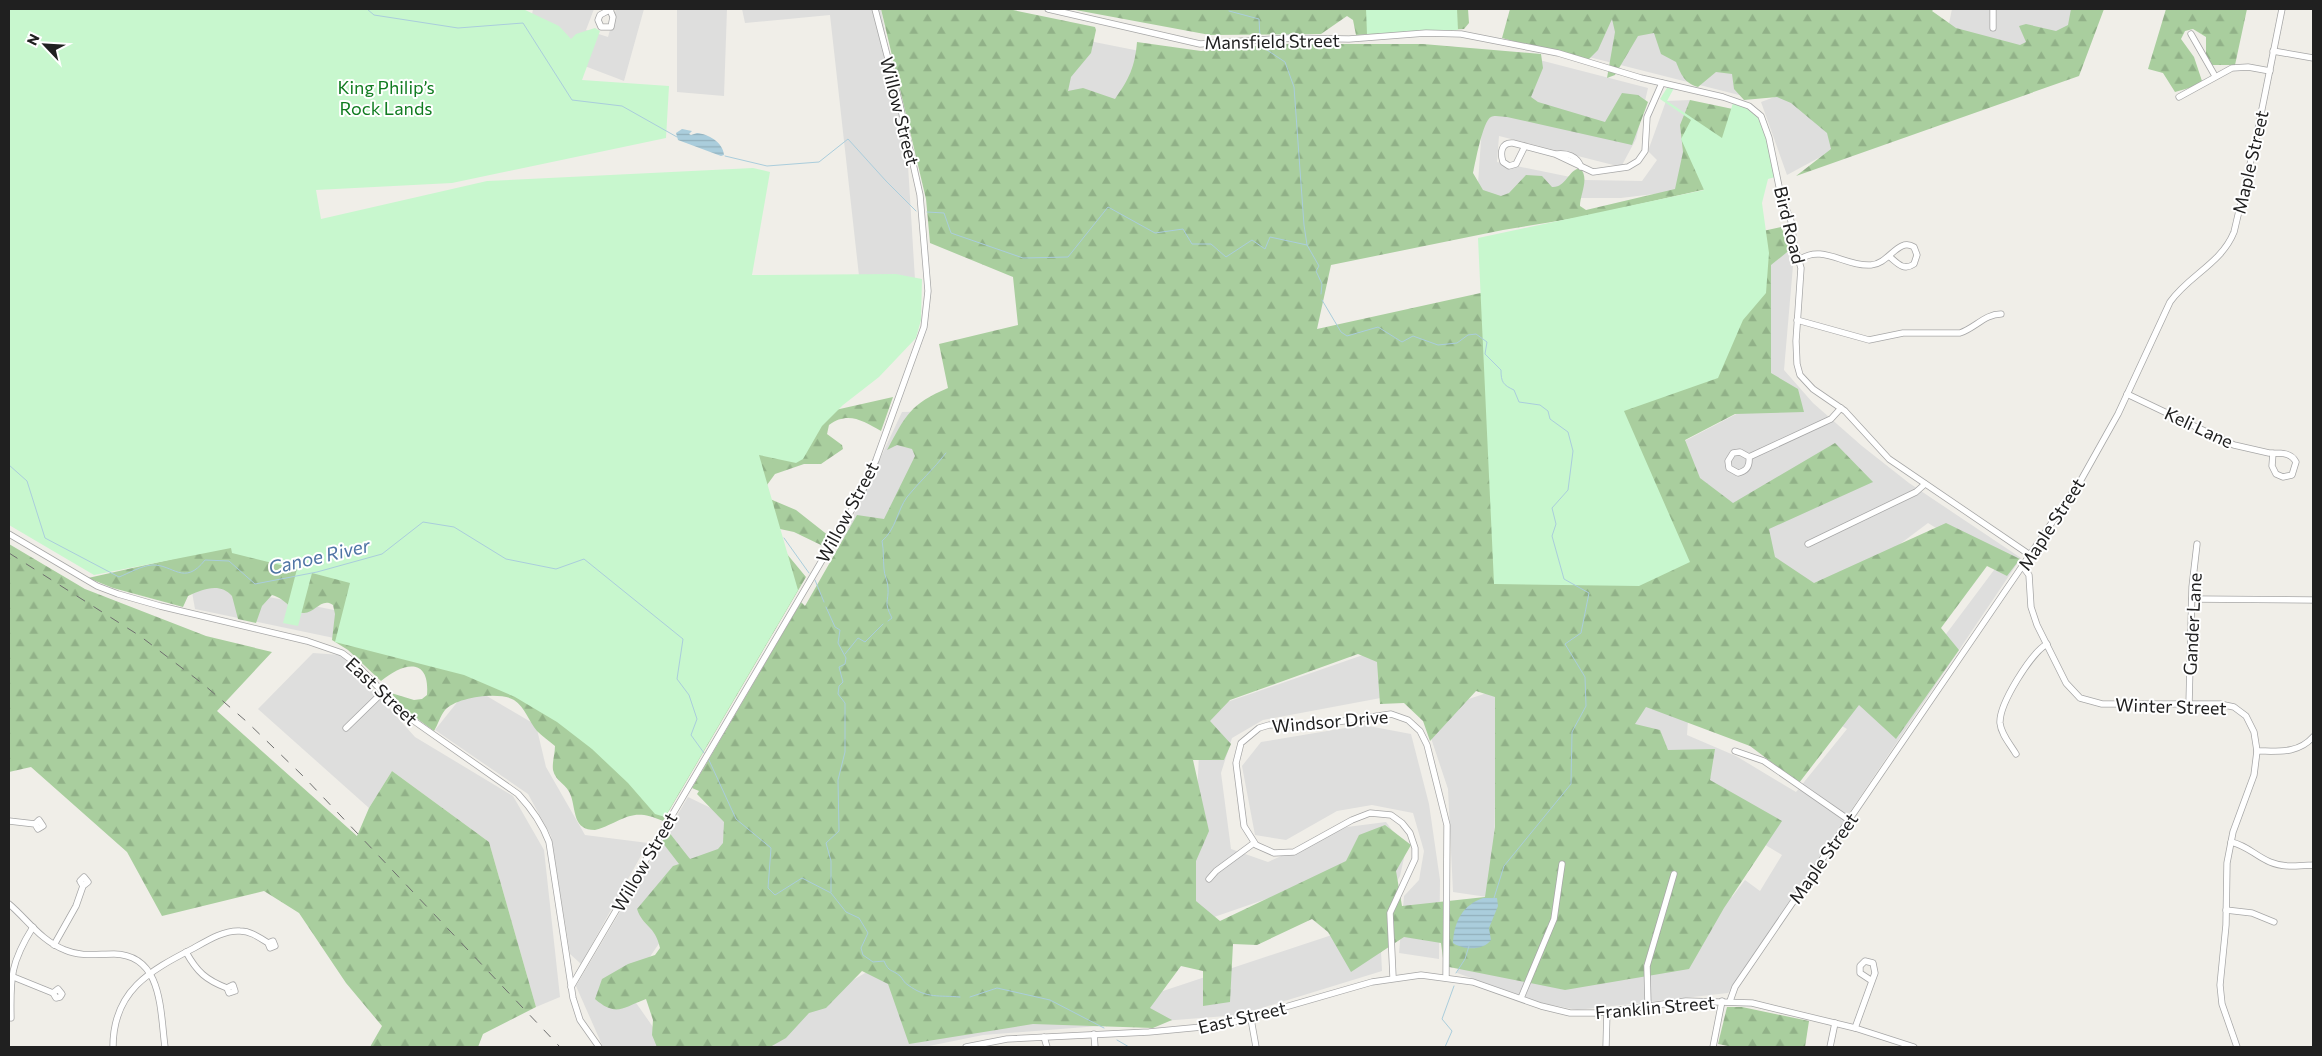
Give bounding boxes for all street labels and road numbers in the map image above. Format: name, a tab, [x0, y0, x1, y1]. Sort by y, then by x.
street label: Mansfield Street	[1204, 29, 1340, 53]
street label: Willow Street	[876, 54, 924, 168]
street label: Maple Street	[2227, 108, 2273, 216]
street label: Bird Road	[1770, 184, 1810, 266]
street label: Keli Lane	[2161, 402, 2237, 452]
street label: Willow Street	[811, 458, 883, 566]
street label: Maple Street	[2013, 474, 2089, 574]
street label: Gander Lane	[2178, 572, 2206, 676]
street label: East Street	[342, 652, 422, 730]
street label: Winter Street	[2115, 693, 2227, 719]
street label: Windsor Drive	[1271, 705, 1389, 737]
street label: Willow Street	[607, 808, 681, 916]
street label: Maple Street	[1784, 808, 1862, 908]
street label: Franklin Street	[1594, 991, 1716, 1023]
street label: East Street	[1196, 996, 1288, 1038]

